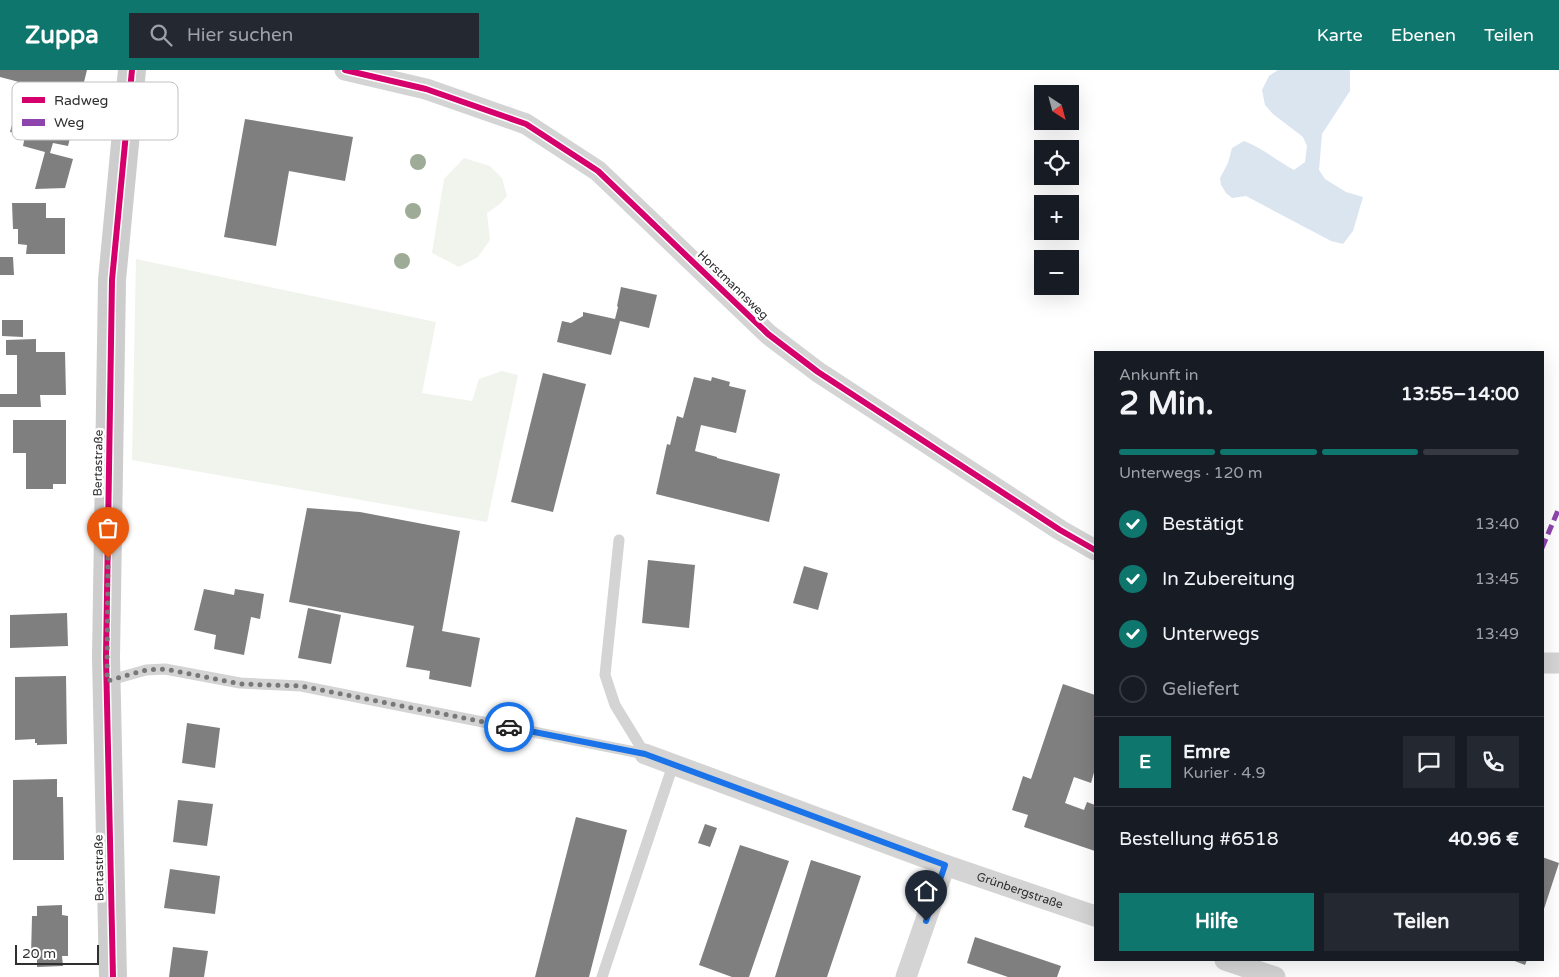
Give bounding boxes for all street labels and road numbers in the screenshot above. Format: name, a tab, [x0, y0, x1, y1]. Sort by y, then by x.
street label: Horstmannsweg	[695, 248, 771, 322]
street label: Bertastraße	[90, 429, 106, 496]
street label: Bertastraße	[91, 834, 107, 901]
street label: Grünbergstraße	[975, 869, 1065, 912]

